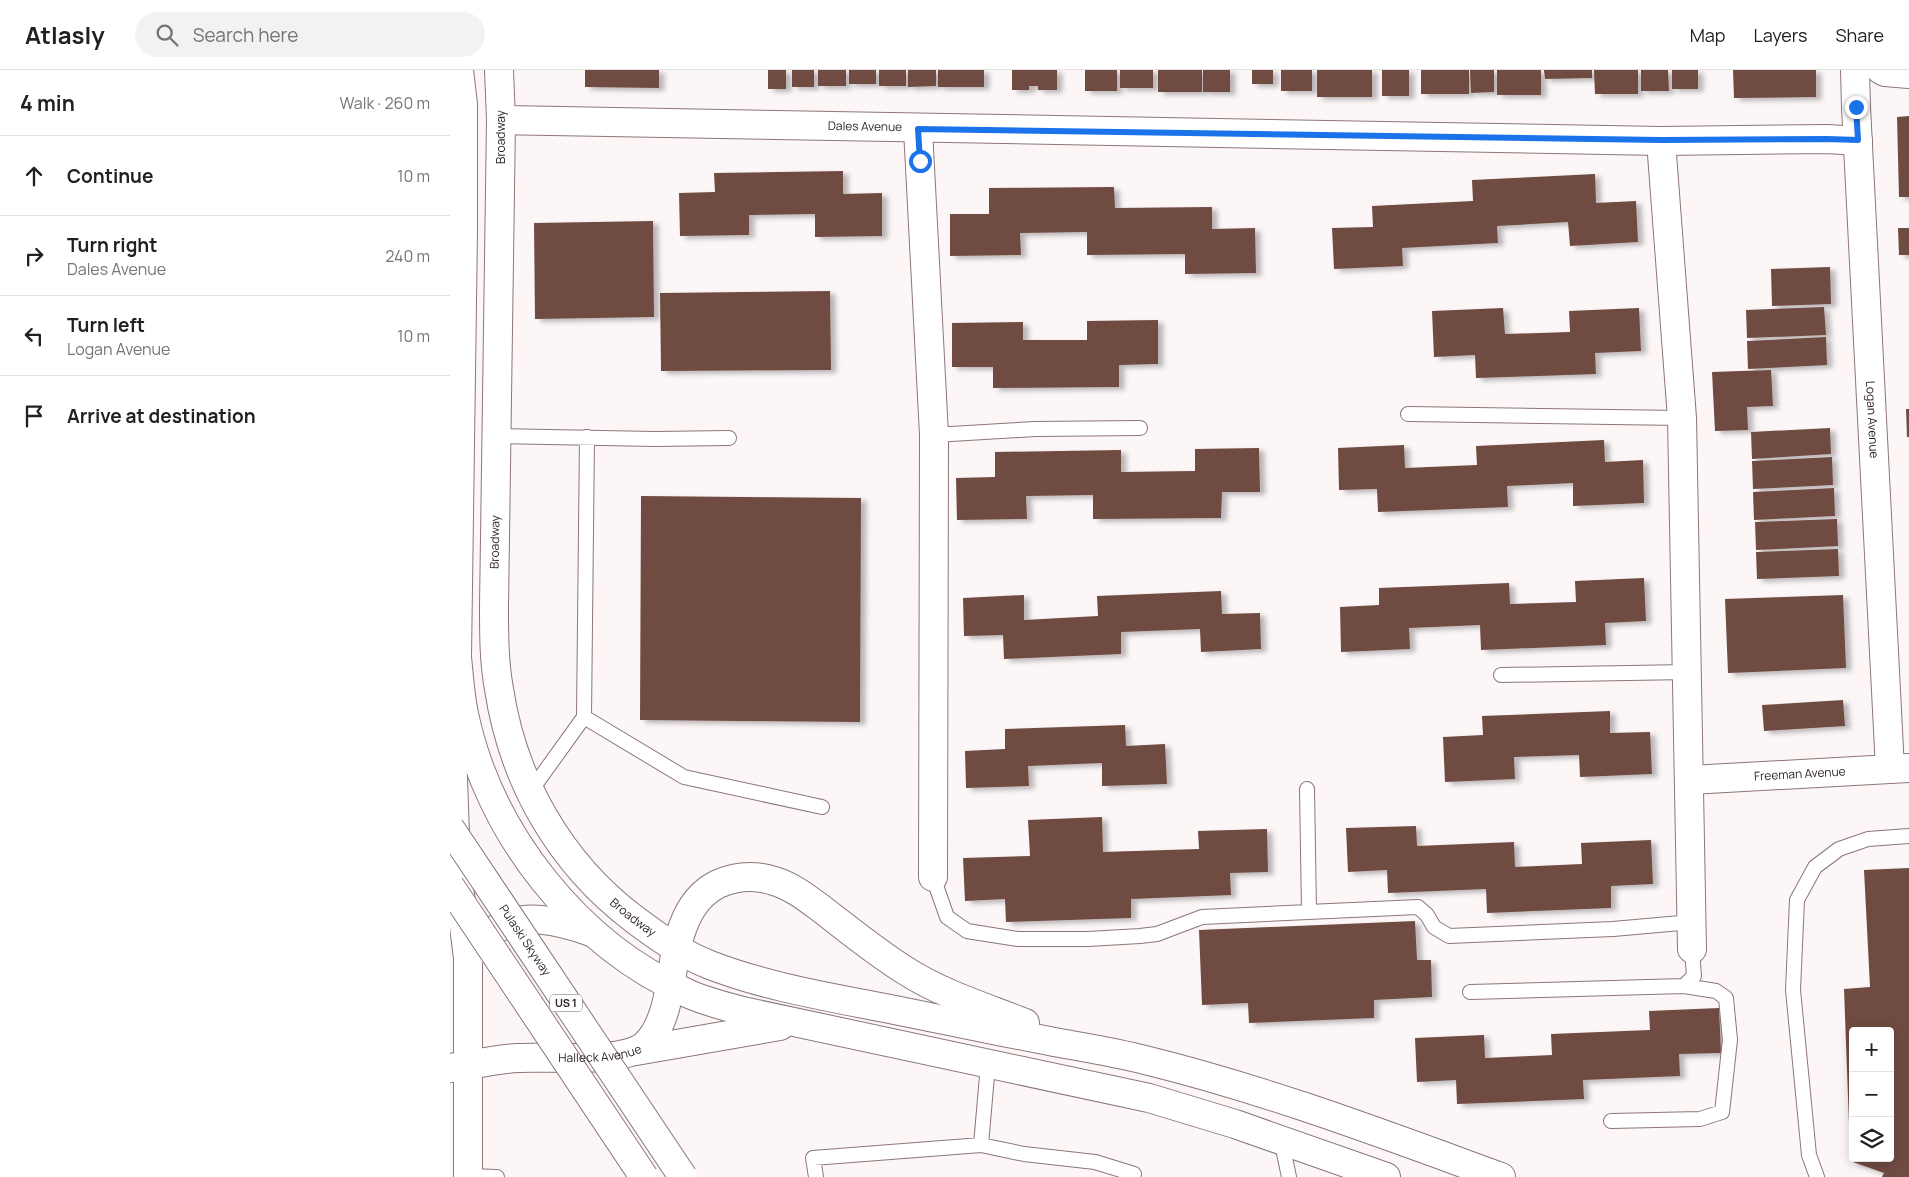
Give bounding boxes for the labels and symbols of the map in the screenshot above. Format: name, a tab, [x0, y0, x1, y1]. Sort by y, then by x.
route end	[1845, 96, 1868, 119]
street label: Broadway	[492, 109, 509, 164]
street label: Dales Avenue	[828, 117, 902, 135]
route start	[909, 150, 932, 173]
street label: Logan Avenue	[1862, 380, 1883, 459]
street label: Broadway	[486, 514, 503, 569]
street label: Freeman Avenue	[1754, 762, 1846, 784]
street label: Broadway	[606, 894, 660, 941]
street label: Pulaski Skyway	[495, 901, 556, 980]
road number: US 1	[550, 994, 582, 1011]
street label: Halleck Avenue	[558, 1040, 644, 1066]

